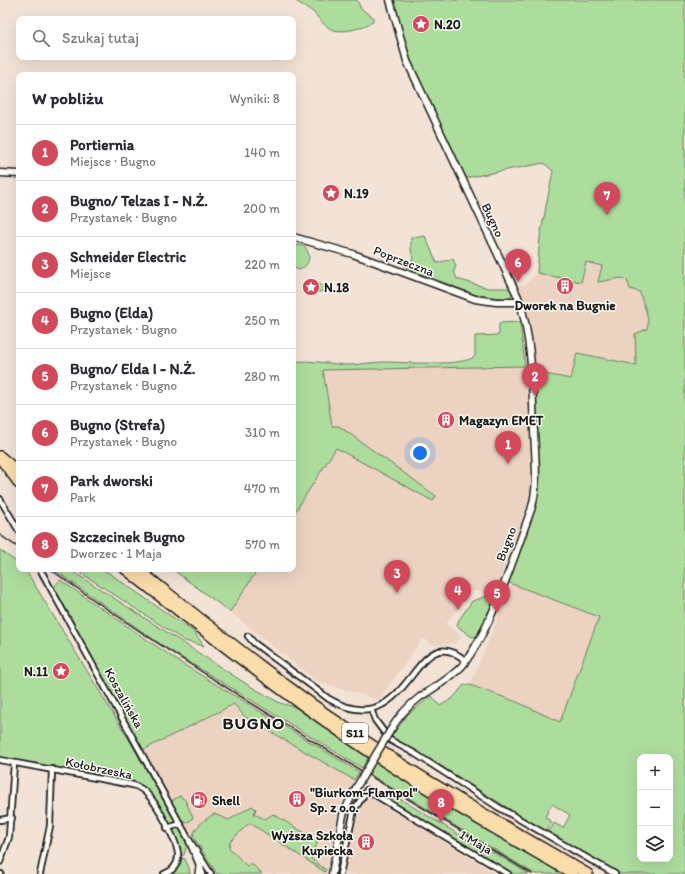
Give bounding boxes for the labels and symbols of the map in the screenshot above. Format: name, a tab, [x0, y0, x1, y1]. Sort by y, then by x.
place icon: N.20	[411, 14, 431, 34]
place label: N.20	[434, 17, 461, 32]
pin: 7	[594, 182, 620, 215]
place icon: N.19	[321, 183, 341, 203]
place label: N.19	[344, 186, 369, 201]
street label: Bugno	[479, 201, 508, 240]
street label: Poprzeczna	[372, 243, 437, 280]
pin: 6	[505, 249, 531, 282]
building icon: Dworek na Bugnie	[555, 276, 575, 296]
place icon: N.18	[301, 277, 321, 297]
place label: N.18	[324, 280, 349, 295]
place label: Dworek na Bugnie	[514, 298, 616, 314]
pin: 2	[522, 363, 548, 396]
building icon: Magazyn EMET	[436, 410, 456, 430]
place label: Magazyn EMET	[459, 413, 544, 429]
pin: 1	[495, 431, 521, 464]
your location	[410, 443, 430, 463]
street label: Bugno	[493, 524, 520, 563]
pin: 3	[384, 560, 410, 593]
pin: 4	[445, 577, 471, 610]
pin: 5	[484, 580, 510, 613]
place icon: N.11	[51, 661, 71, 681]
place label: N.11	[24, 664, 48, 679]
street label: Koszalińska	[101, 665, 147, 731]
district label: BUGNO	[223, 713, 285, 733]
road number: S11	[342, 723, 368, 743]
street label: Kołobrzeska	[64, 754, 134, 782]
place label: "Biurkom-Flampol" Sp. z o.o.	[310, 785, 418, 816]
building icon: "Biurkom-Flampol" Sp. z o.o.	[287, 789, 307, 809]
pin: 8	[428, 789, 454, 822]
fuel station icon: Shell	[189, 790, 209, 810]
place label: Shell	[212, 793, 240, 808]
street label: 1 Maja	[457, 827, 496, 858]
place label: Wyższa Szkoła Kupiecka	[271, 828, 353, 859]
building icon: Wyższa Szkoła Kupiecka	[356, 832, 376, 852]

